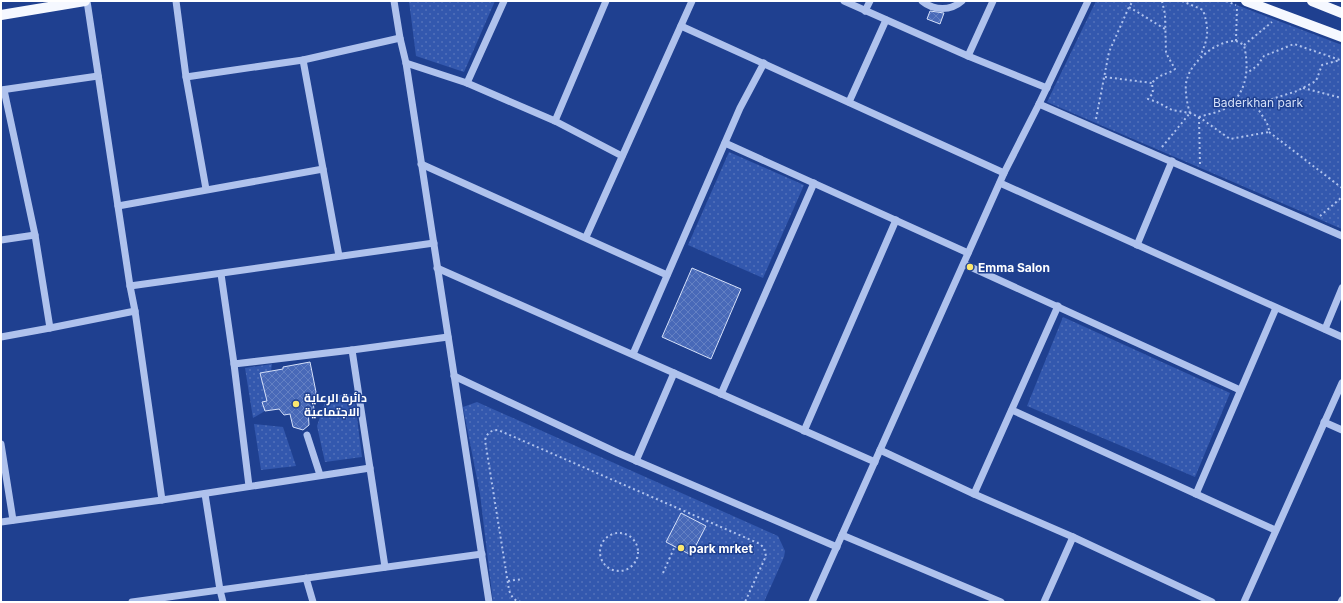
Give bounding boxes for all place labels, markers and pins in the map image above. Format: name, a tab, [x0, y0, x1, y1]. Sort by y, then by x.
place label: Emma Salon	[978, 260, 1050, 275]
marker: Emma Salon	[965, 262, 975, 272]
place label: دائرة الرعاية الاجتماعية	[304, 390, 367, 419]
marker: دائرة الرعاية الاجتماعية	[291, 399, 301, 409]
place label: park mrket	[689, 541, 753, 556]
marker: park mrket	[676, 543, 686, 553]

